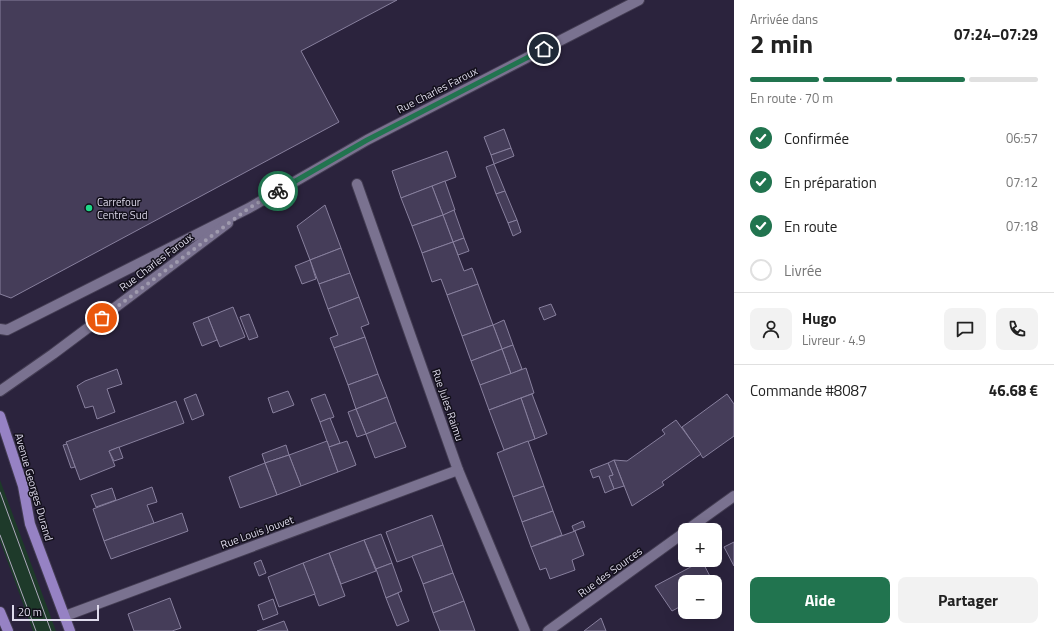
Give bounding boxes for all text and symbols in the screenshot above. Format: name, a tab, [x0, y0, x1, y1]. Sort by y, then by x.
text: Arrivée dans	[750, 9, 818, 29]
text: 07:24–07:29	[954, 23, 1038, 46]
text: 2 min	[750, 24, 813, 63]
pin	[527, 32, 561, 66]
icon: home	[533, 38, 555, 60]
street label: Rue Charles Faroux	[394, 63, 480, 117]
text: En route · 70 m	[750, 88, 833, 108]
icon: check	[750, 127, 772, 149]
text: Confirmée	[784, 127, 849, 150]
text: 06:57	[1006, 128, 1038, 148]
courier	[258, 171, 298, 211]
icon: check	[750, 171, 772, 193]
text: En préparation	[784, 171, 877, 194]
text: 07:12	[1006, 172, 1038, 192]
icon: bike	[267, 180, 289, 202]
place label: Carrefour Centre Sud	[97, 194, 148, 223]
marker: Carrefour Centre Sud	[84, 203, 94, 213]
icon: check	[750, 215, 772, 237]
text: En route	[784, 215, 837, 238]
text: 07:18	[1006, 216, 1038, 236]
street label: Rue Charles Faroux	[116, 229, 196, 295]
text: Livrée	[784, 259, 822, 282]
pin	[85, 301, 119, 335]
icon: bag	[91, 307, 113, 329]
text: Hugo	[802, 307, 836, 330]
button: person	[750, 308, 792, 350]
button: chat	[944, 308, 986, 350]
button: phone	[996, 308, 1038, 350]
text: Livreur · 4.9	[802, 330, 866, 350]
street label: Rue Jules Raimu	[428, 367, 468, 443]
text: Commande #8087	[750, 379, 867, 402]
text: 46.68 €	[989, 379, 1038, 402]
street label: Avenue Georges Durand	[11, 431, 57, 543]
street label: Rue Louis Jouvet	[218, 511, 296, 553]
map controls	[678, 523, 722, 619]
button: +	[678, 523, 722, 567]
street label: Rue des Sources	[574, 543, 646, 601]
button: −	[678, 575, 722, 619]
button: Aide	[750, 577, 890, 623]
button: Partager	[898, 577, 1038, 623]
scale bar	[12, 603, 99, 622]
text: 20 m	[18, 604, 42, 620]

